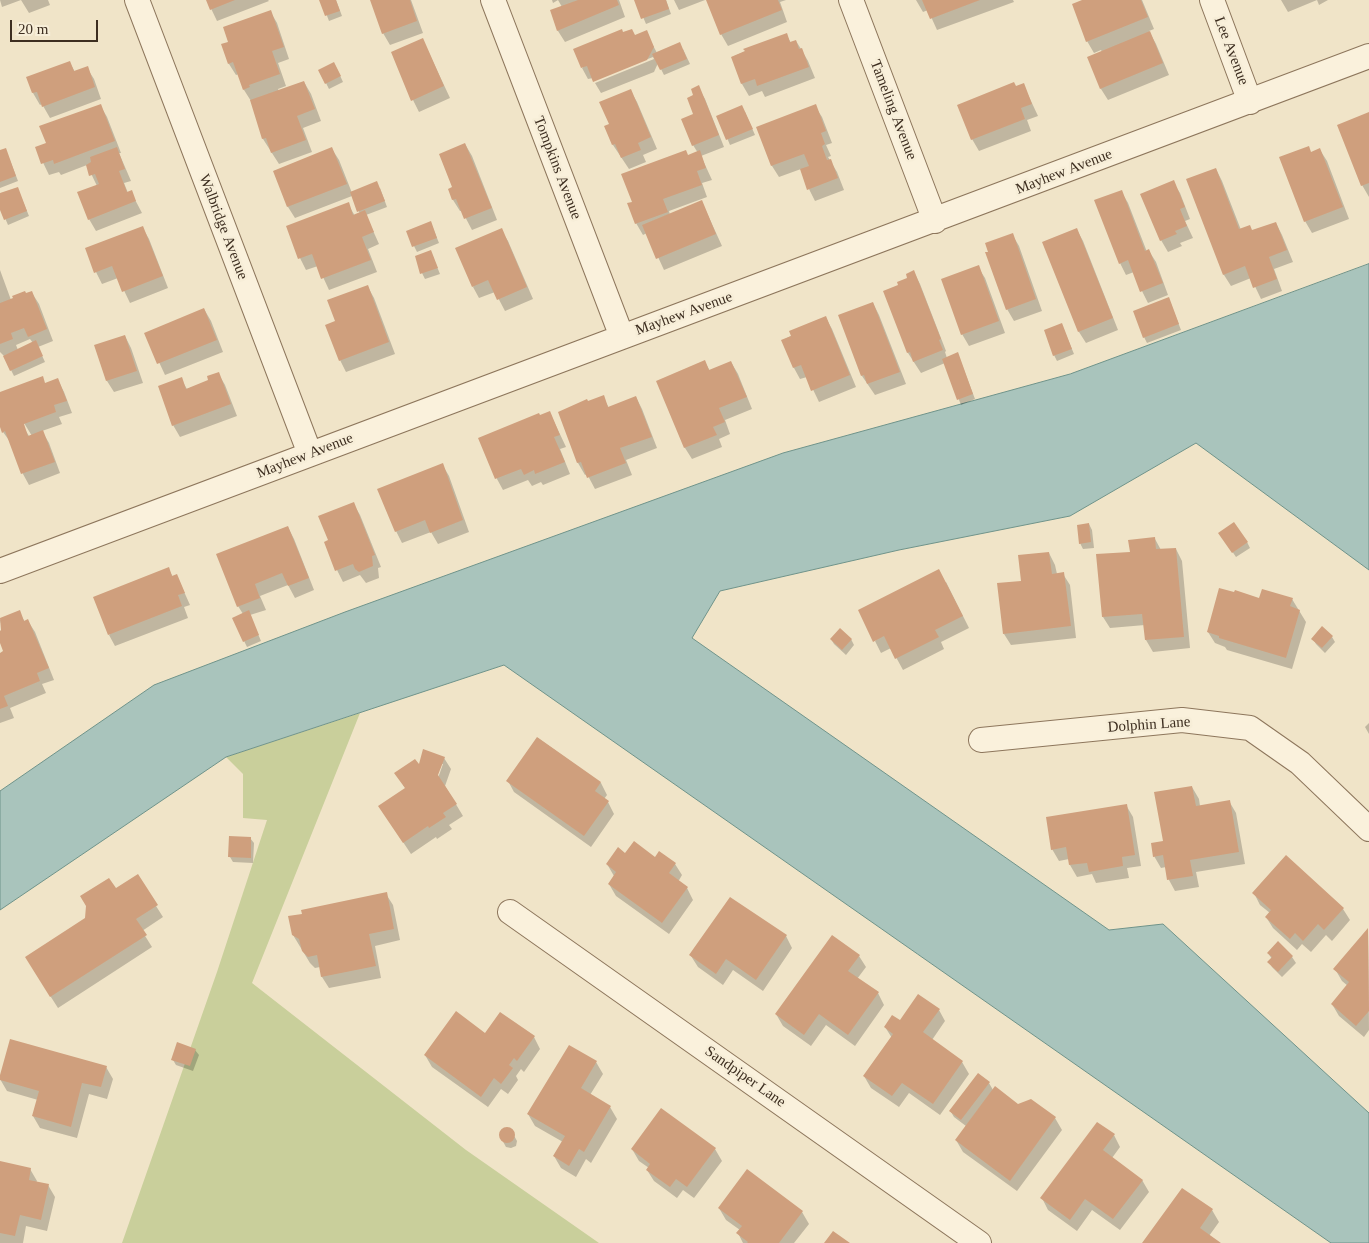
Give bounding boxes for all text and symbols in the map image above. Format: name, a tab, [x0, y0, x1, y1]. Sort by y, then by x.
scale bar	[12, 10, 100, 42]
street label: Lee Avenue	[1210, 14, 1252, 88]
text: 20 m	[18, 21, 48, 37]
street label: Tameling Avenue	[866, 57, 920, 163]
street label: Tompkins Avenue	[529, 114, 585, 222]
street label: Mayhew Avenue	[1013, 145, 1115, 199]
street label: Walbridge Avenue	[195, 172, 251, 282]
street label: Mayhew Avenue	[633, 288, 735, 340]
street label: Mayhew Avenue	[254, 429, 356, 483]
street label: Dolphin Lane	[1107, 713, 1191, 737]
street label: Sandpiper Lane	[701, 1043, 789, 1111]

